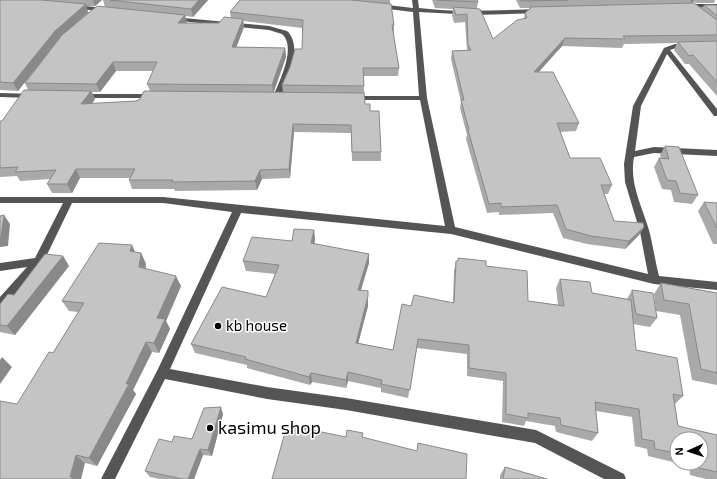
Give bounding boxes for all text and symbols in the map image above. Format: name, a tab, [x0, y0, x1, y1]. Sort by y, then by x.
place label: kb house	[226, 316, 287, 334]
marker: kb house	[213, 321, 223, 331]
place label: kasimu shop	[218, 416, 321, 438]
marker: kasimu shop	[205, 423, 215, 433]
north arrow	[669, 431, 709, 471]
text: N	[672, 447, 685, 456]

